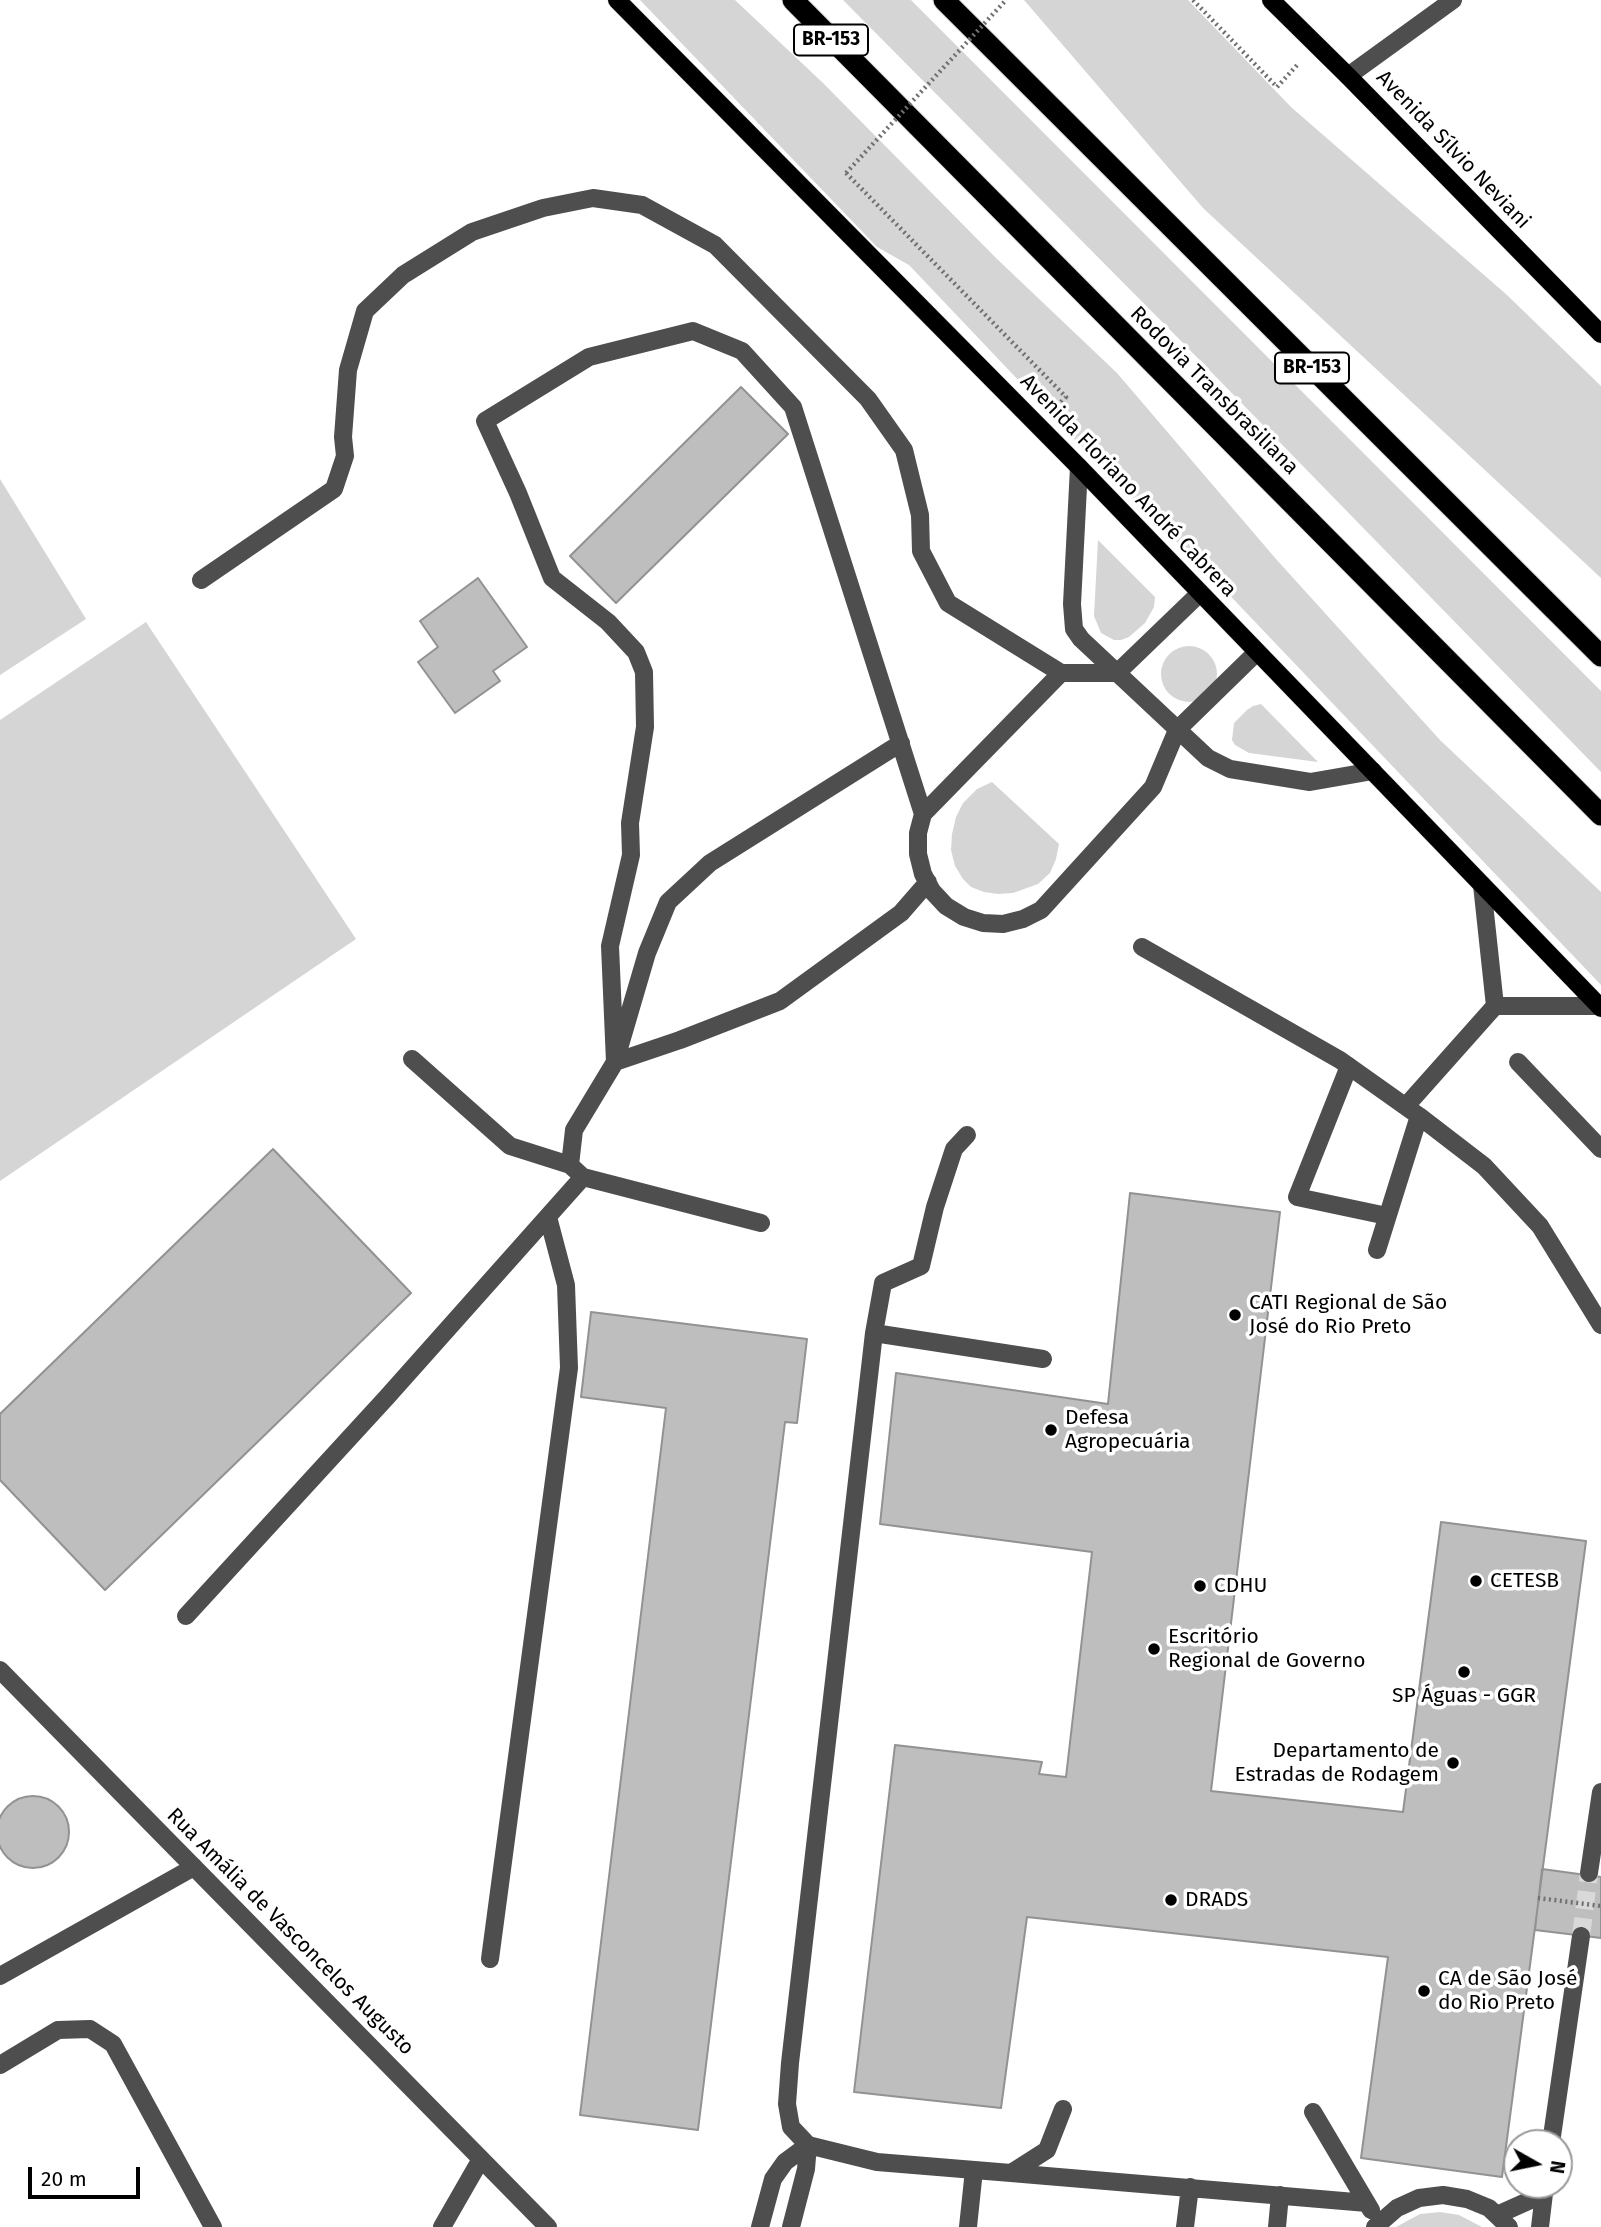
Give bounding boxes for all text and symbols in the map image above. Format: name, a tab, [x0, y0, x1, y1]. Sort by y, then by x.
road number: BR-153	[794, 24, 868, 56]
street label: Avenida Sílvio Neviani	[1371, 65, 1535, 235]
street label: Rodovia Transbrasiliana	[1125, 302, 1303, 480]
road number: BR-153	[1275, 352, 1349, 384]
street label: Avenida Floriano André Cabrera	[1015, 369, 1241, 603]
place label: CATI Regional de São José do Rio Preto	[1249, 1290, 1447, 1340]
marker: CATI Regional de São José do Rio Preto	[1227, 1307, 1243, 1323]
place label: Defesa Agropecuária	[1065, 1405, 1191, 1455]
marker: Defesa Agropecuária	[1043, 1422, 1059, 1438]
place label: CETESB	[1490, 1568, 1559, 1594]
place label: CDHU	[1214, 1573, 1267, 1599]
marker: CETESB	[1468, 1573, 1484, 1589]
marker: CDHU	[1192, 1578, 1208, 1594]
place label: Escritório Regional de Governo	[1168, 1624, 1366, 1674]
marker: Escritório Regional de Governo	[1146, 1641, 1162, 1657]
marker: SP Águas - GGR	[1456, 1664, 1472, 1680]
place label: SP Águas - GGR	[1392, 1683, 1536, 1709]
place label: Departamento de Estradas de Rodagem	[1235, 1738, 1439, 1788]
marker: Departamento de Estradas de Rodagem	[1445, 1755, 1461, 1771]
street label: Rua Amália de Vasconcelos Augusto	[161, 1803, 419, 2061]
place label: DRADS	[1185, 1887, 1248, 1913]
marker: DRADS	[1163, 1892, 1179, 1908]
place label: CA de São José do Rio Preto	[1438, 1966, 1578, 2016]
marker: CA de São José do Rio Preto	[1416, 1983, 1432, 1999]
north arrow	[1503, 2129, 1573, 2199]
scale bar	[32, 2154, 144, 2198]
text: N	[1545, 2159, 1570, 2175]
text: 20 m	[41, 2166, 87, 2192]

